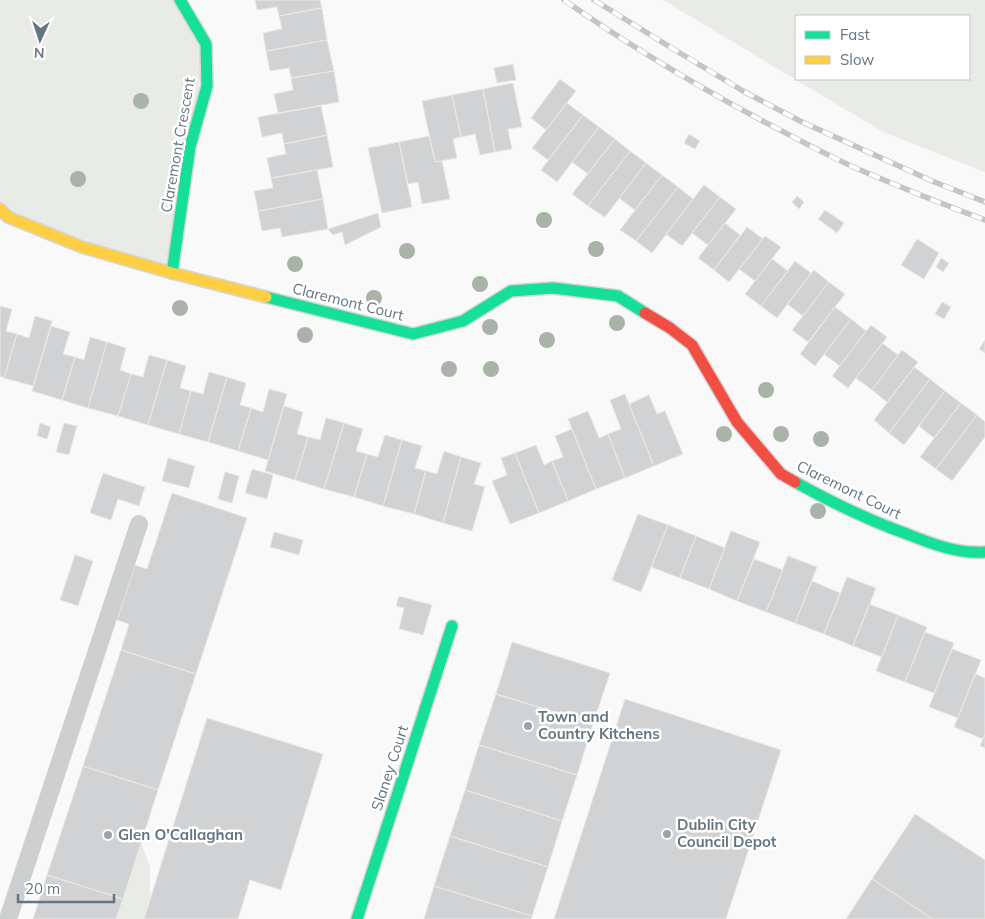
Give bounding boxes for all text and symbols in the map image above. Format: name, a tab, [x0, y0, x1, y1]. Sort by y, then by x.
north arrow	[15, 15, 65, 65]
legend	[795, 15, 970, 80]
text: Fast	[840, 25, 870, 44]
text: N	[34, 44, 45, 62]
text: Slow	[840, 50, 874, 69]
street label: Claremont Crescent	[156, 76, 199, 214]
street label: Claremont Court	[290, 278, 406, 325]
street label: Claremont Court	[794, 456, 905, 523]
place label: Town and Country Kitchens	[538, 707, 660, 743]
marker: Town and Country Kitchens	[522, 720, 534, 732]
street label: Slaney Court	[367, 723, 412, 813]
place label: Dublin City Council Depot	[677, 815, 777, 851]
place label: Glen O'Callaghan	[118, 825, 243, 844]
marker: Dublin City Council Depot	[661, 828, 673, 840]
marker: Glen O'Callaghan	[102, 829, 114, 841]
scale bar	[18, 872, 114, 904]
text: 20 m	[25, 879, 60, 898]

